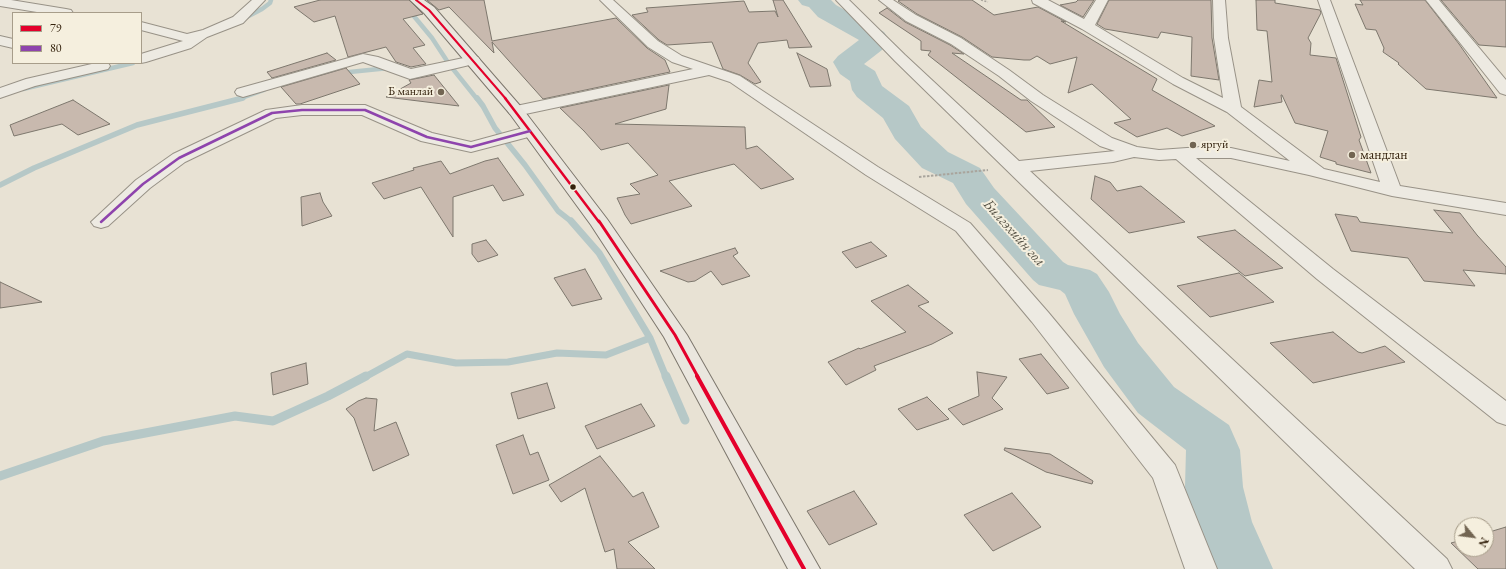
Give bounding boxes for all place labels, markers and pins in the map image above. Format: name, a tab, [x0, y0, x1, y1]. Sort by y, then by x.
place label: Б манлай	[388, 85, 433, 99]
marker: Б манлай	[436, 87, 446, 97]
place label: яргуй	[1201, 138, 1228, 152]
marker: яргуй	[1188, 140, 1198, 150]
place label: мандлан	[1360, 147, 1408, 163]
marker: мандлан	[1347, 150, 1357, 160]
unlabelled marker	[568, 182, 578, 192]

